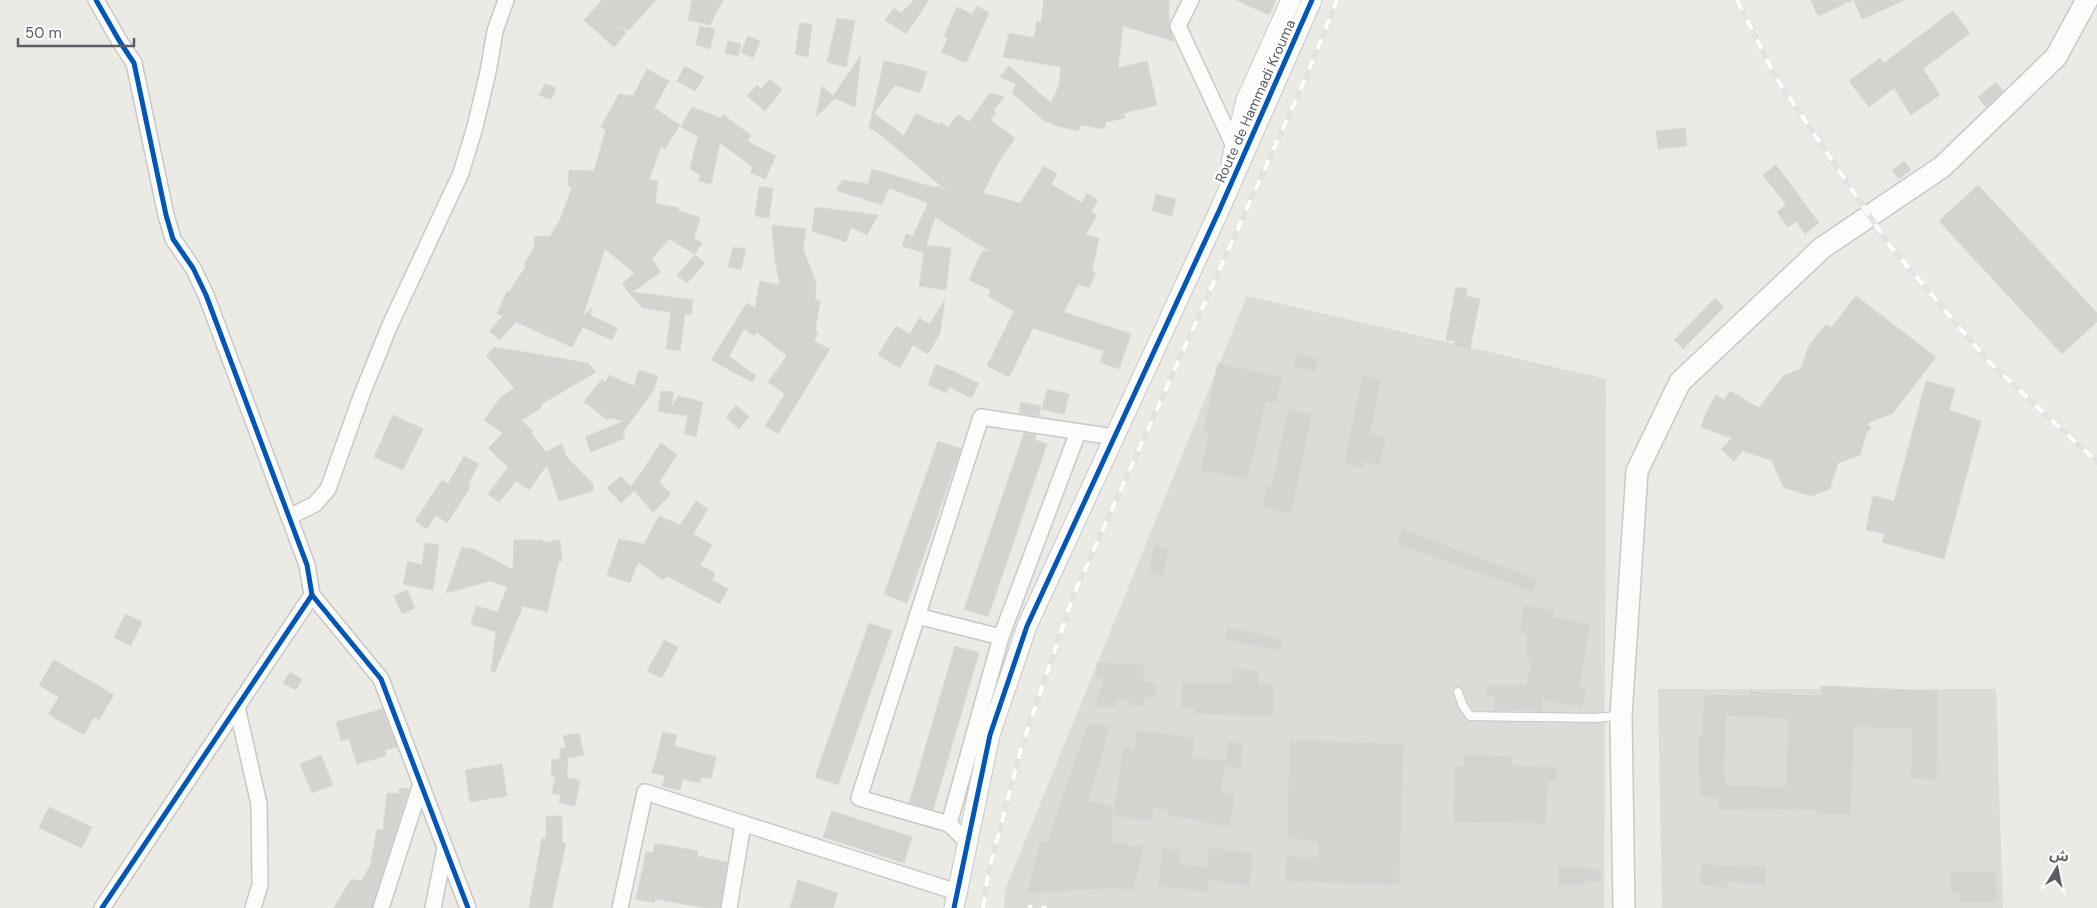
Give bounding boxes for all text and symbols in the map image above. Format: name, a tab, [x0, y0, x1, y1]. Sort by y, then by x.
scale bar	[18, 15, 134, 47]
street label: Route de Hammadi Krouma	[1211, 17, 1299, 185]
text: 50 m	[25, 23, 62, 43]
north arrow	[2032, 843, 2082, 893]
text: ش	[2048, 845, 2070, 866]

